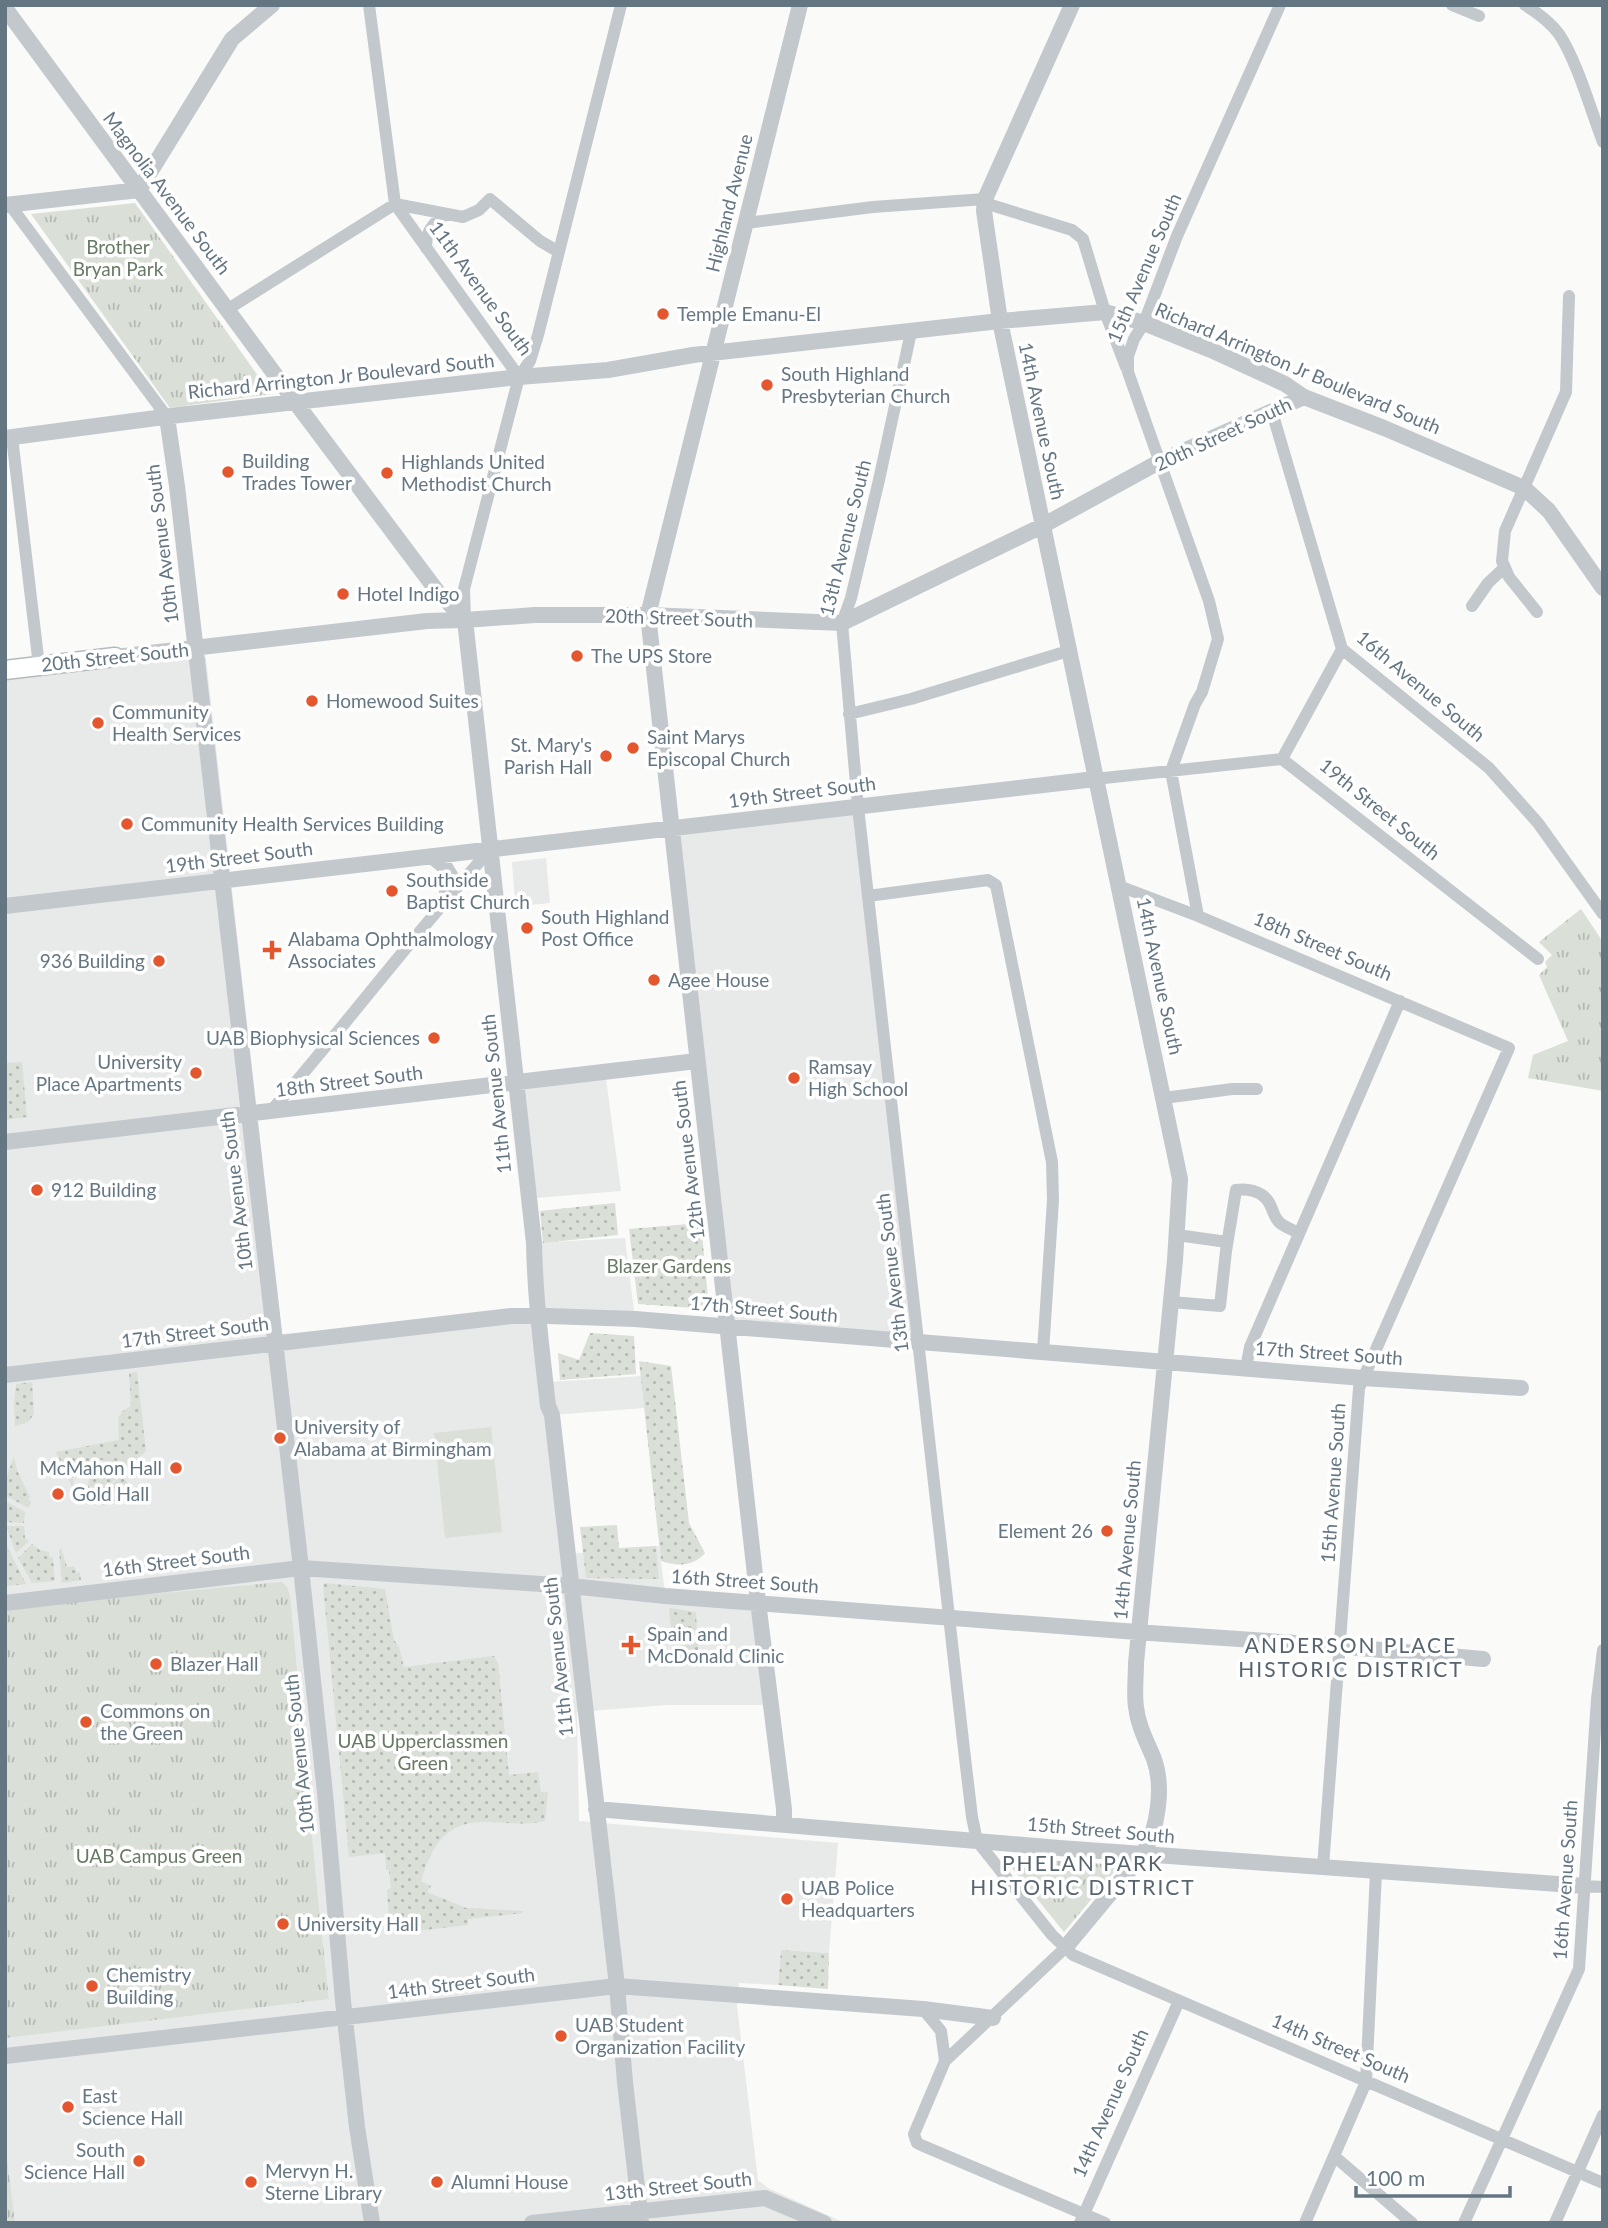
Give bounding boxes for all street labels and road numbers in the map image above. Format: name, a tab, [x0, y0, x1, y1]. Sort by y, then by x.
street label: Magnolia Avenue South	[99, 107, 236, 279]
street label: Highland Avenue	[700, 131, 757, 274]
street label: 15th Avenue South	[1102, 189, 1185, 346]
street label: 11th Avenue South	[425, 216, 538, 359]
street label: Richard Arrington Jr Boulevard South	[1152, 297, 1445, 438]
street label: 14th Avenue South	[1015, 340, 1070, 502]
street label: Richard Arrington Jr Boulevard South	[187, 348, 495, 403]
street label: 20th Street South	[1151, 392, 1295, 475]
street label: 13th Avenue South	[814, 457, 875, 619]
street label: 10th Avenue South	[140, 463, 183, 625]
street label: 20th Street South	[605, 603, 753, 632]
street label: 16th Avenue South	[1352, 625, 1490, 746]
street label: 20th Street South	[40, 637, 190, 676]
street label: 19th Street South	[1315, 753, 1445, 864]
street label: 19th Street South	[727, 771, 877, 812]
street label: 19th Street South	[164, 836, 314, 877]
street label: 14th Avenue South	[1133, 895, 1188, 1057]
street label: 18th Street South	[1250, 906, 1396, 985]
street label: 11th Avenue South	[476, 1013, 515, 1175]
street label: 18th Street South	[274, 1060, 424, 1101]
street label: 12th Avenue South	[666, 1079, 709, 1241]
street label: 10th Avenue South	[214, 1110, 257, 1272]
street label: 13th Avenue South	[870, 1192, 913, 1354]
street label: 17th Street South	[689, 1291, 839, 1326]
street label: 17th Street South	[120, 1311, 270, 1352]
street label: 17th Street South	[1254, 1336, 1404, 1369]
street label: 15th Avenue South	[1315, 1402, 1350, 1564]
street label: 14th Avenue South	[1108, 1459, 1145, 1621]
street label: 16th Street South	[101, 1540, 251, 1581]
street label: 16th Street South	[670, 1564, 820, 1597]
street label: 11th Avenue South	[538, 1576, 577, 1738]
street label: 10th Avenue South	[279, 1673, 318, 1835]
street label: 16th Avenue South	[1547, 1799, 1582, 1961]
street label: 15th Street South	[1026, 1812, 1176, 1847]
street label: 14th Street South	[386, 1962, 536, 2003]
street label: 14th Street South	[1268, 2008, 1414, 2087]
street label: 14th Avenue South	[1066, 2025, 1153, 2181]
street label: 13th Street South	[603, 2166, 753, 2205]

